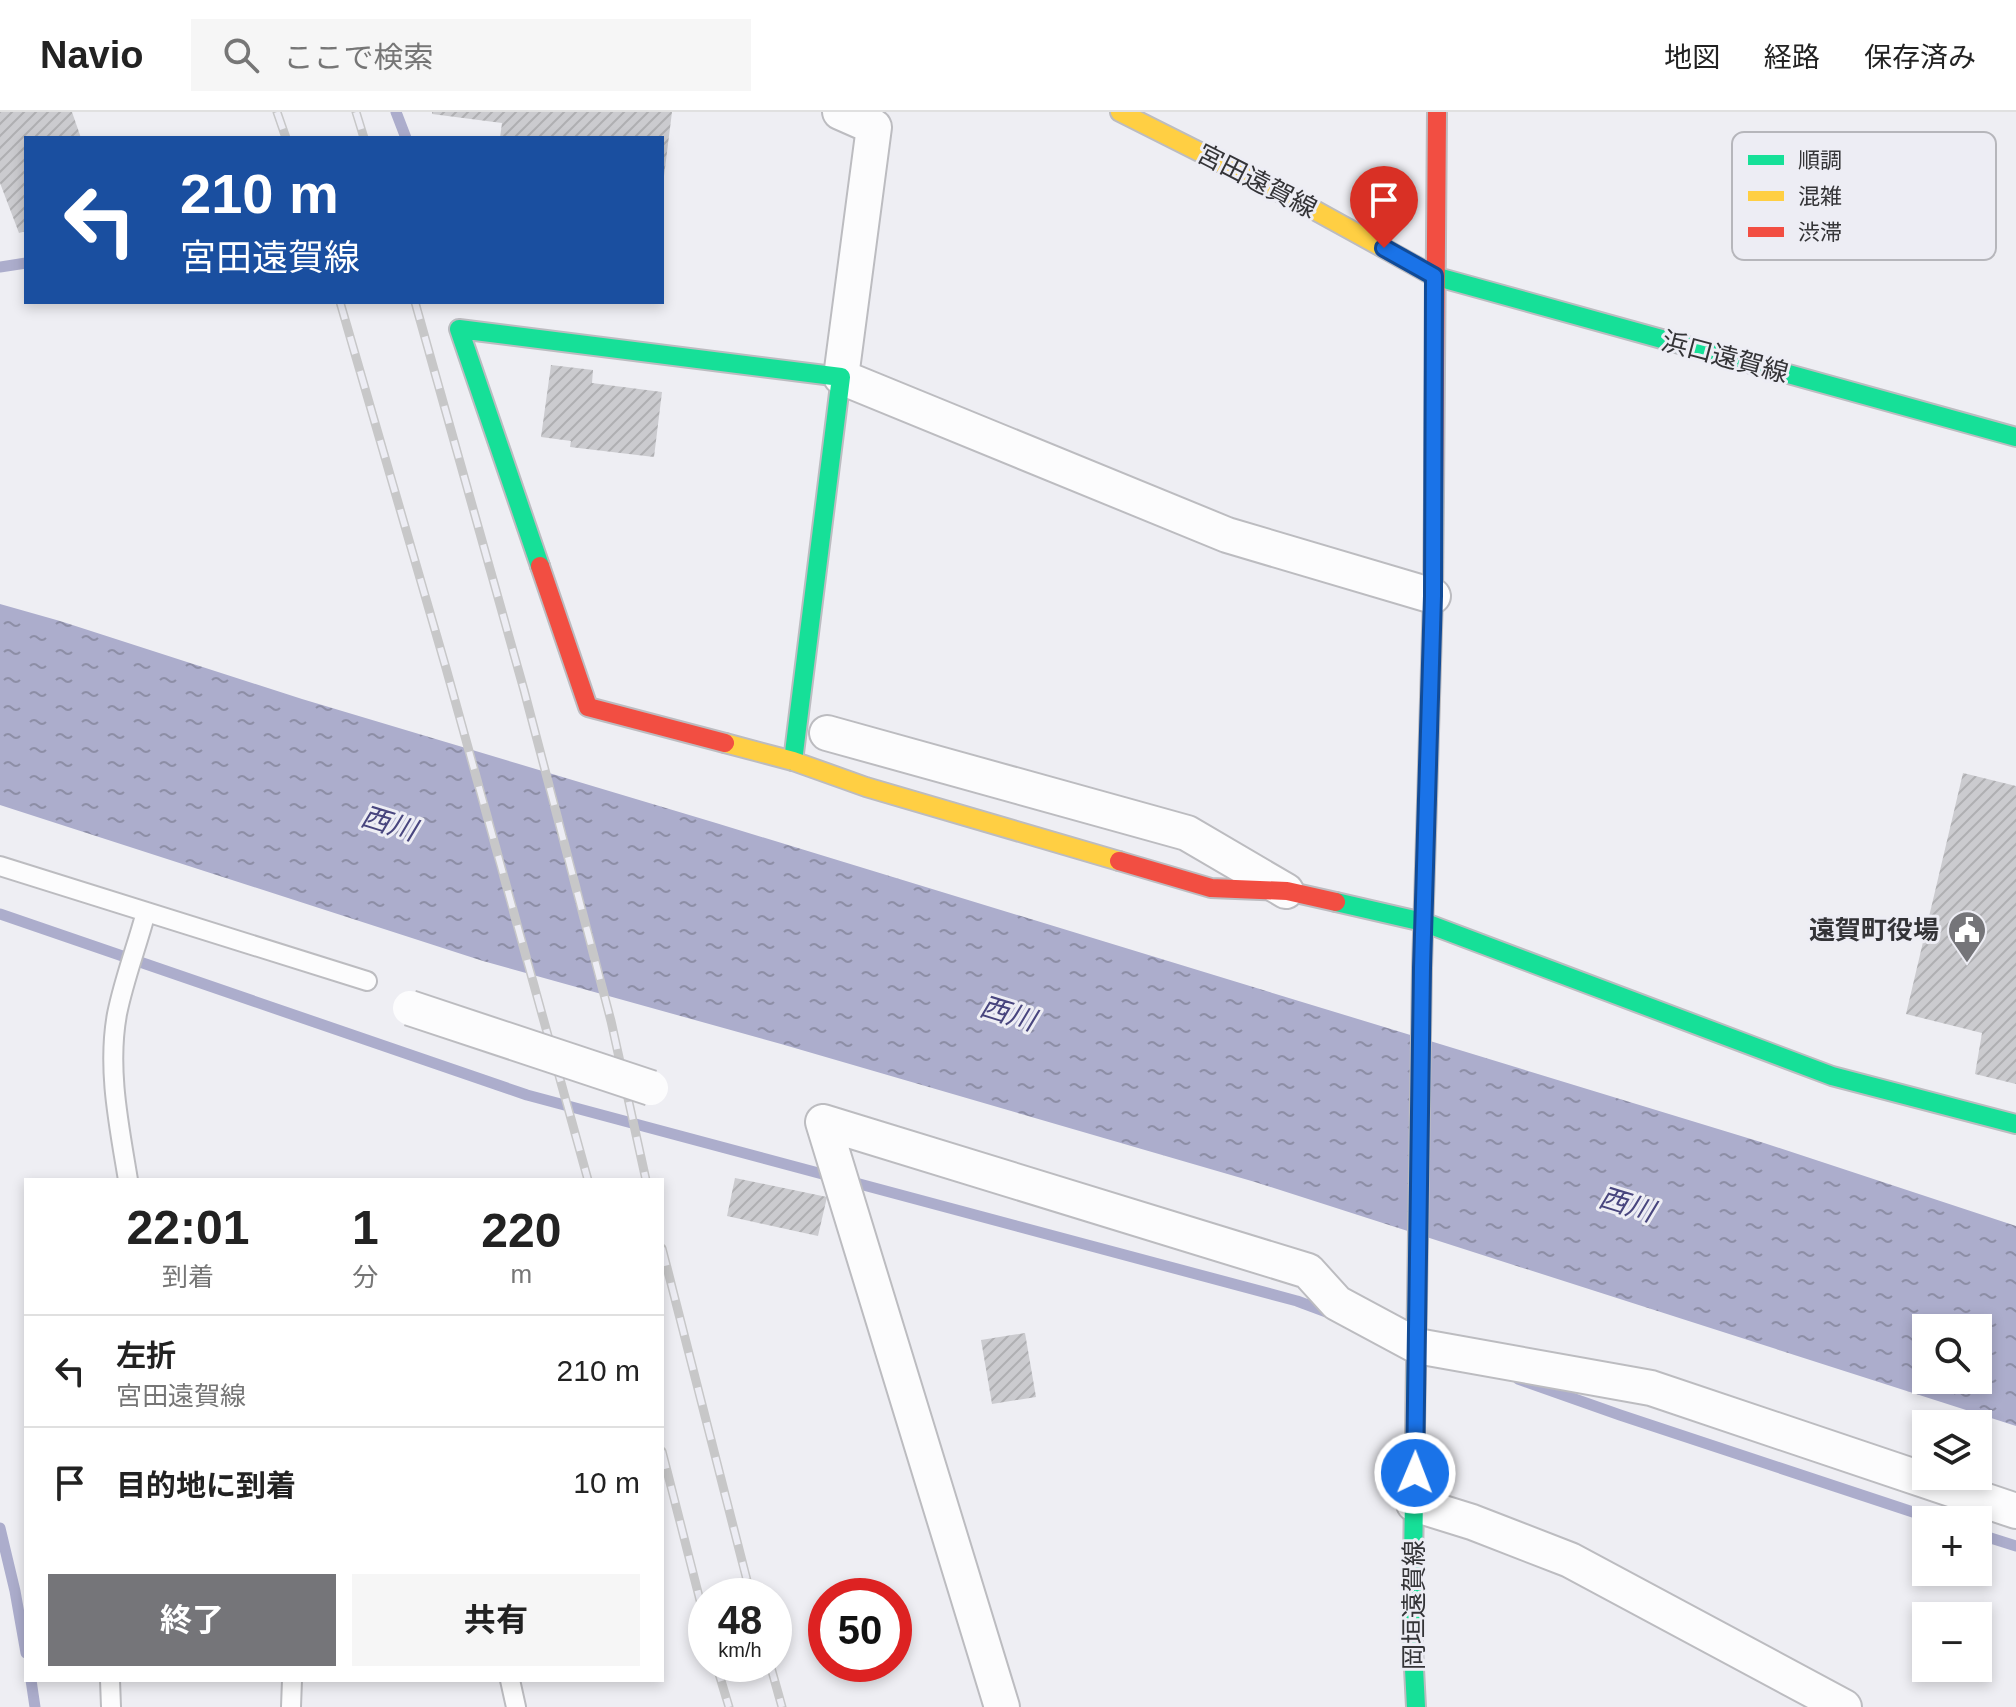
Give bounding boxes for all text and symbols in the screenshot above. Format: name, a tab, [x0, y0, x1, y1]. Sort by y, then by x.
search box	[191, 19, 751, 91]
icon: search	[219, 33, 263, 77]
text: Navio	[40, 34, 143, 76]
text: ここで検索	[283, 41, 433, 74]
text: 地図	[1664, 42, 1720, 73]
text: 経路	[1764, 42, 1820, 73]
text: 保存済み	[1864, 42, 1976, 73]
legend	[1732, 132, 1996, 260]
street label: 宮田遠賀線	[1192, 138, 1322, 224]
text: 順調	[1798, 148, 1842, 173]
text: 210 m	[180, 162, 339, 225]
pin	[1350, 166, 1418, 248]
icon: left	[48, 168, 152, 272]
icon: arrive	[1362, 178, 1406, 222]
text: 混雑	[1798, 184, 1842, 209]
text: 渋滞	[1798, 220, 1842, 245]
text: 宮田遠賀線	[180, 237, 360, 278]
street label: 浜口遠賀線	[1658, 326, 1792, 388]
water label: 西川	[358, 800, 423, 847]
public building icon: 遠賀町役場	[1946, 909, 1988, 964]
place label: 遠賀町役場	[1809, 915, 1939, 945]
water label: 西川	[977, 990, 1042, 1037]
water label: 西川	[1596, 1181, 1661, 1228]
text: 22:01	[127, 1201, 249, 1254]
text: 1	[352, 1201, 379, 1254]
text: 220	[481, 1204, 561, 1257]
text: m	[511, 1259, 532, 1289]
text: 到着	[162, 1262, 214, 1292]
text: 分	[352, 1262, 378, 1292]
map controls	[1912, 1314, 1992, 1682]
button: search	[1912, 1314, 1992, 1394]
text: 左折	[116, 1339, 176, 1372]
icon: left	[48, 1349, 92, 1393]
text: 210 m	[557, 1354, 640, 1387]
text: 宮田遠賀線	[116, 1381, 246, 1411]
button: layers	[1912, 1410, 1992, 1490]
position arrow	[1373, 1431, 1457, 1515]
icon: arrive	[48, 1461, 92, 1505]
text: 10 m	[573, 1466, 640, 1499]
text: 目的地に到着	[116, 1469, 296, 1502]
button: +	[1912, 1506, 1992, 1586]
street label: 岡垣遠賀線	[1399, 1540, 1429, 1670]
button: 終了	[48, 1574, 336, 1666]
button: 共有	[352, 1574, 640, 1666]
speed limit sign: 50	[808, 1578, 912, 1682]
text: 48	[718, 1598, 762, 1642]
button: −	[1912, 1602, 1992, 1682]
text: km/h	[718, 1639, 762, 1661]

